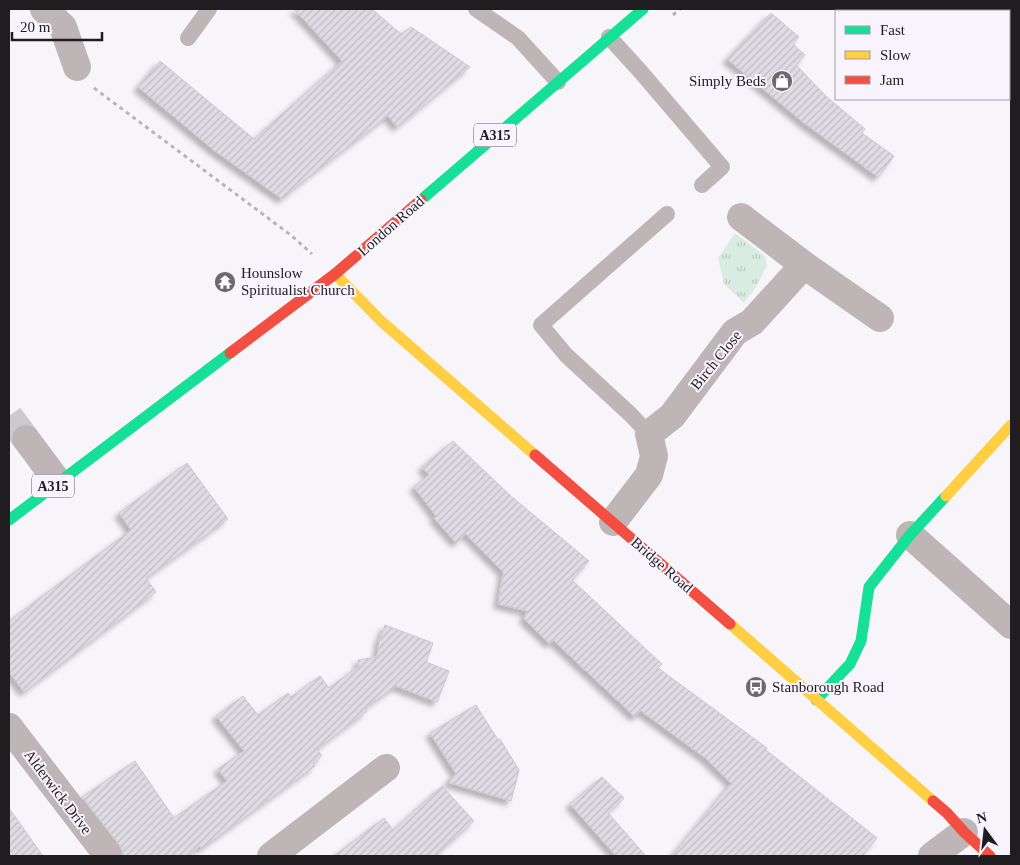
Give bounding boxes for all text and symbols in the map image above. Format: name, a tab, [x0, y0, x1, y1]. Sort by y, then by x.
scale bar	[12, 10, 102, 42]
legend	[835, 10, 1010, 100]
text: 20 m	[20, 19, 51, 35]
text: Fast	[880, 22, 906, 38]
text: Slow	[880, 47, 911, 63]
shop icon: Simply Beds	[770, 69, 794, 93]
text: Jam	[880, 72, 904, 88]
place label: Simply Beds	[689, 73, 766, 89]
road number: A315	[474, 124, 516, 146]
street label: London Road	[355, 193, 428, 259]
place label: Hounslow Spiritualist Church	[241, 265, 355, 298]
temple icon: Hounslow Spiritualist Church	[213, 270, 237, 294]
street label: Birch Close	[687, 327, 745, 393]
road number: A315	[32, 474, 74, 498]
street label: Bridge Road	[628, 534, 696, 596]
bus stop icon: Stanborough Road	[744, 675, 768, 699]
place label: Stanborough Road	[772, 679, 885, 695]
street label: Alderwick Drive	[21, 747, 95, 838]
north arrow	[960, 805, 1010, 855]
text: N	[975, 809, 989, 826]

